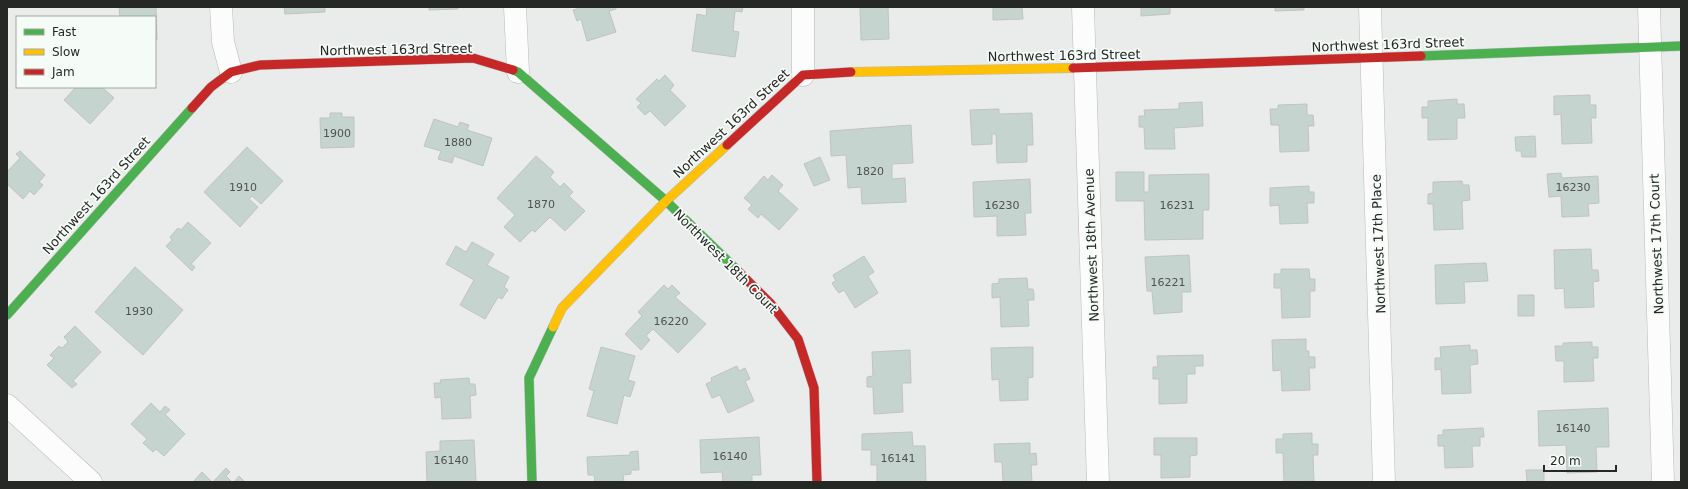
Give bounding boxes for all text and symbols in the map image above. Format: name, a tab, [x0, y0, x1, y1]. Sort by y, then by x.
legend	[16, 16, 156, 88]
text: Fast	[52, 25, 76, 39]
street label: Northwest 163rd Street	[1311, 34, 1465, 55]
street label: Northwest 163rd Street	[319, 41, 473, 58]
text: Slow	[52, 45, 80, 59]
street label: Northwest 163rd Street	[987, 47, 1141, 64]
text: Jam	[51, 65, 75, 79]
street label: Northwest 163rd Street	[670, 66, 792, 181]
house number: 1900	[323, 127, 351, 140]
street label: Northwest 163rd Street	[40, 134, 153, 257]
house number: 1880	[444, 136, 472, 149]
house number: 1820	[856, 165, 884, 178]
street label: Northwest 18th Avenue	[1081, 168, 1102, 322]
street label: Northwest 17th Court	[1647, 173, 1666, 315]
street label: Northwest 17th Place	[1369, 174, 1388, 314]
house number: 1910	[229, 181, 257, 194]
house number: 16230	[1556, 181, 1591, 194]
house number: 1870	[527, 198, 555, 211]
house number: 16230	[985, 199, 1020, 212]
house number: 16231	[1160, 199, 1195, 212]
street label: Northwest 18th Court	[671, 206, 781, 316]
house number: 16221	[1151, 276, 1186, 289]
house number: 1930	[125, 305, 153, 318]
house number: 16220	[654, 315, 689, 328]
house number: 16140	[1556, 422, 1591, 435]
scale bar	[1544, 447, 1616, 473]
house number: 16140	[713, 450, 748, 463]
house number: 16141	[881, 452, 916, 465]
house number: 16140	[434, 454, 469, 467]
text: 20 m	[1550, 454, 1581, 468]

